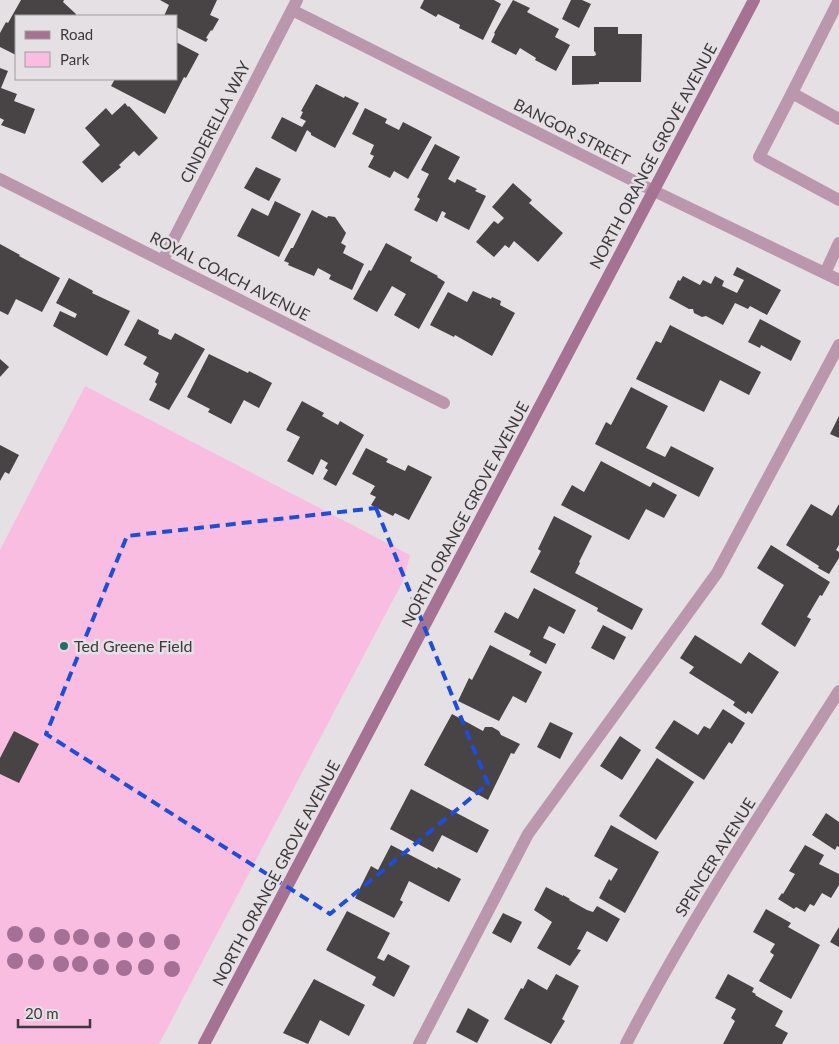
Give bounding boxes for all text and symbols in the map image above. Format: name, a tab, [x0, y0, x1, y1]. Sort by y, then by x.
legend	[15, 15, 178, 80]
text: Road	[60, 25, 93, 43]
street label: NORTH ORANGE GROVE AVENUE	[585, 40, 720, 272]
text: Park	[60, 50, 90, 68]
street label: CINDERELLA WAY	[176, 58, 253, 186]
street label: BANGOR STREET	[511, 94, 634, 169]
street label: ROYAL COACH AVENUE	[147, 227, 313, 324]
street label: NORTH ORANGE GROVE AVENUE	[397, 398, 532, 630]
place label: Ted Greene Field	[74, 636, 192, 655]
marker: Ted Greene Field	[58, 640, 70, 652]
street label: NORTH ORANGE GROVE AVENUE	[208, 757, 343, 989]
street label: SPENCER AVENUE	[670, 794, 759, 920]
scale bar	[18, 996, 90, 1028]
text: 20 m	[25, 1004, 59, 1022]

